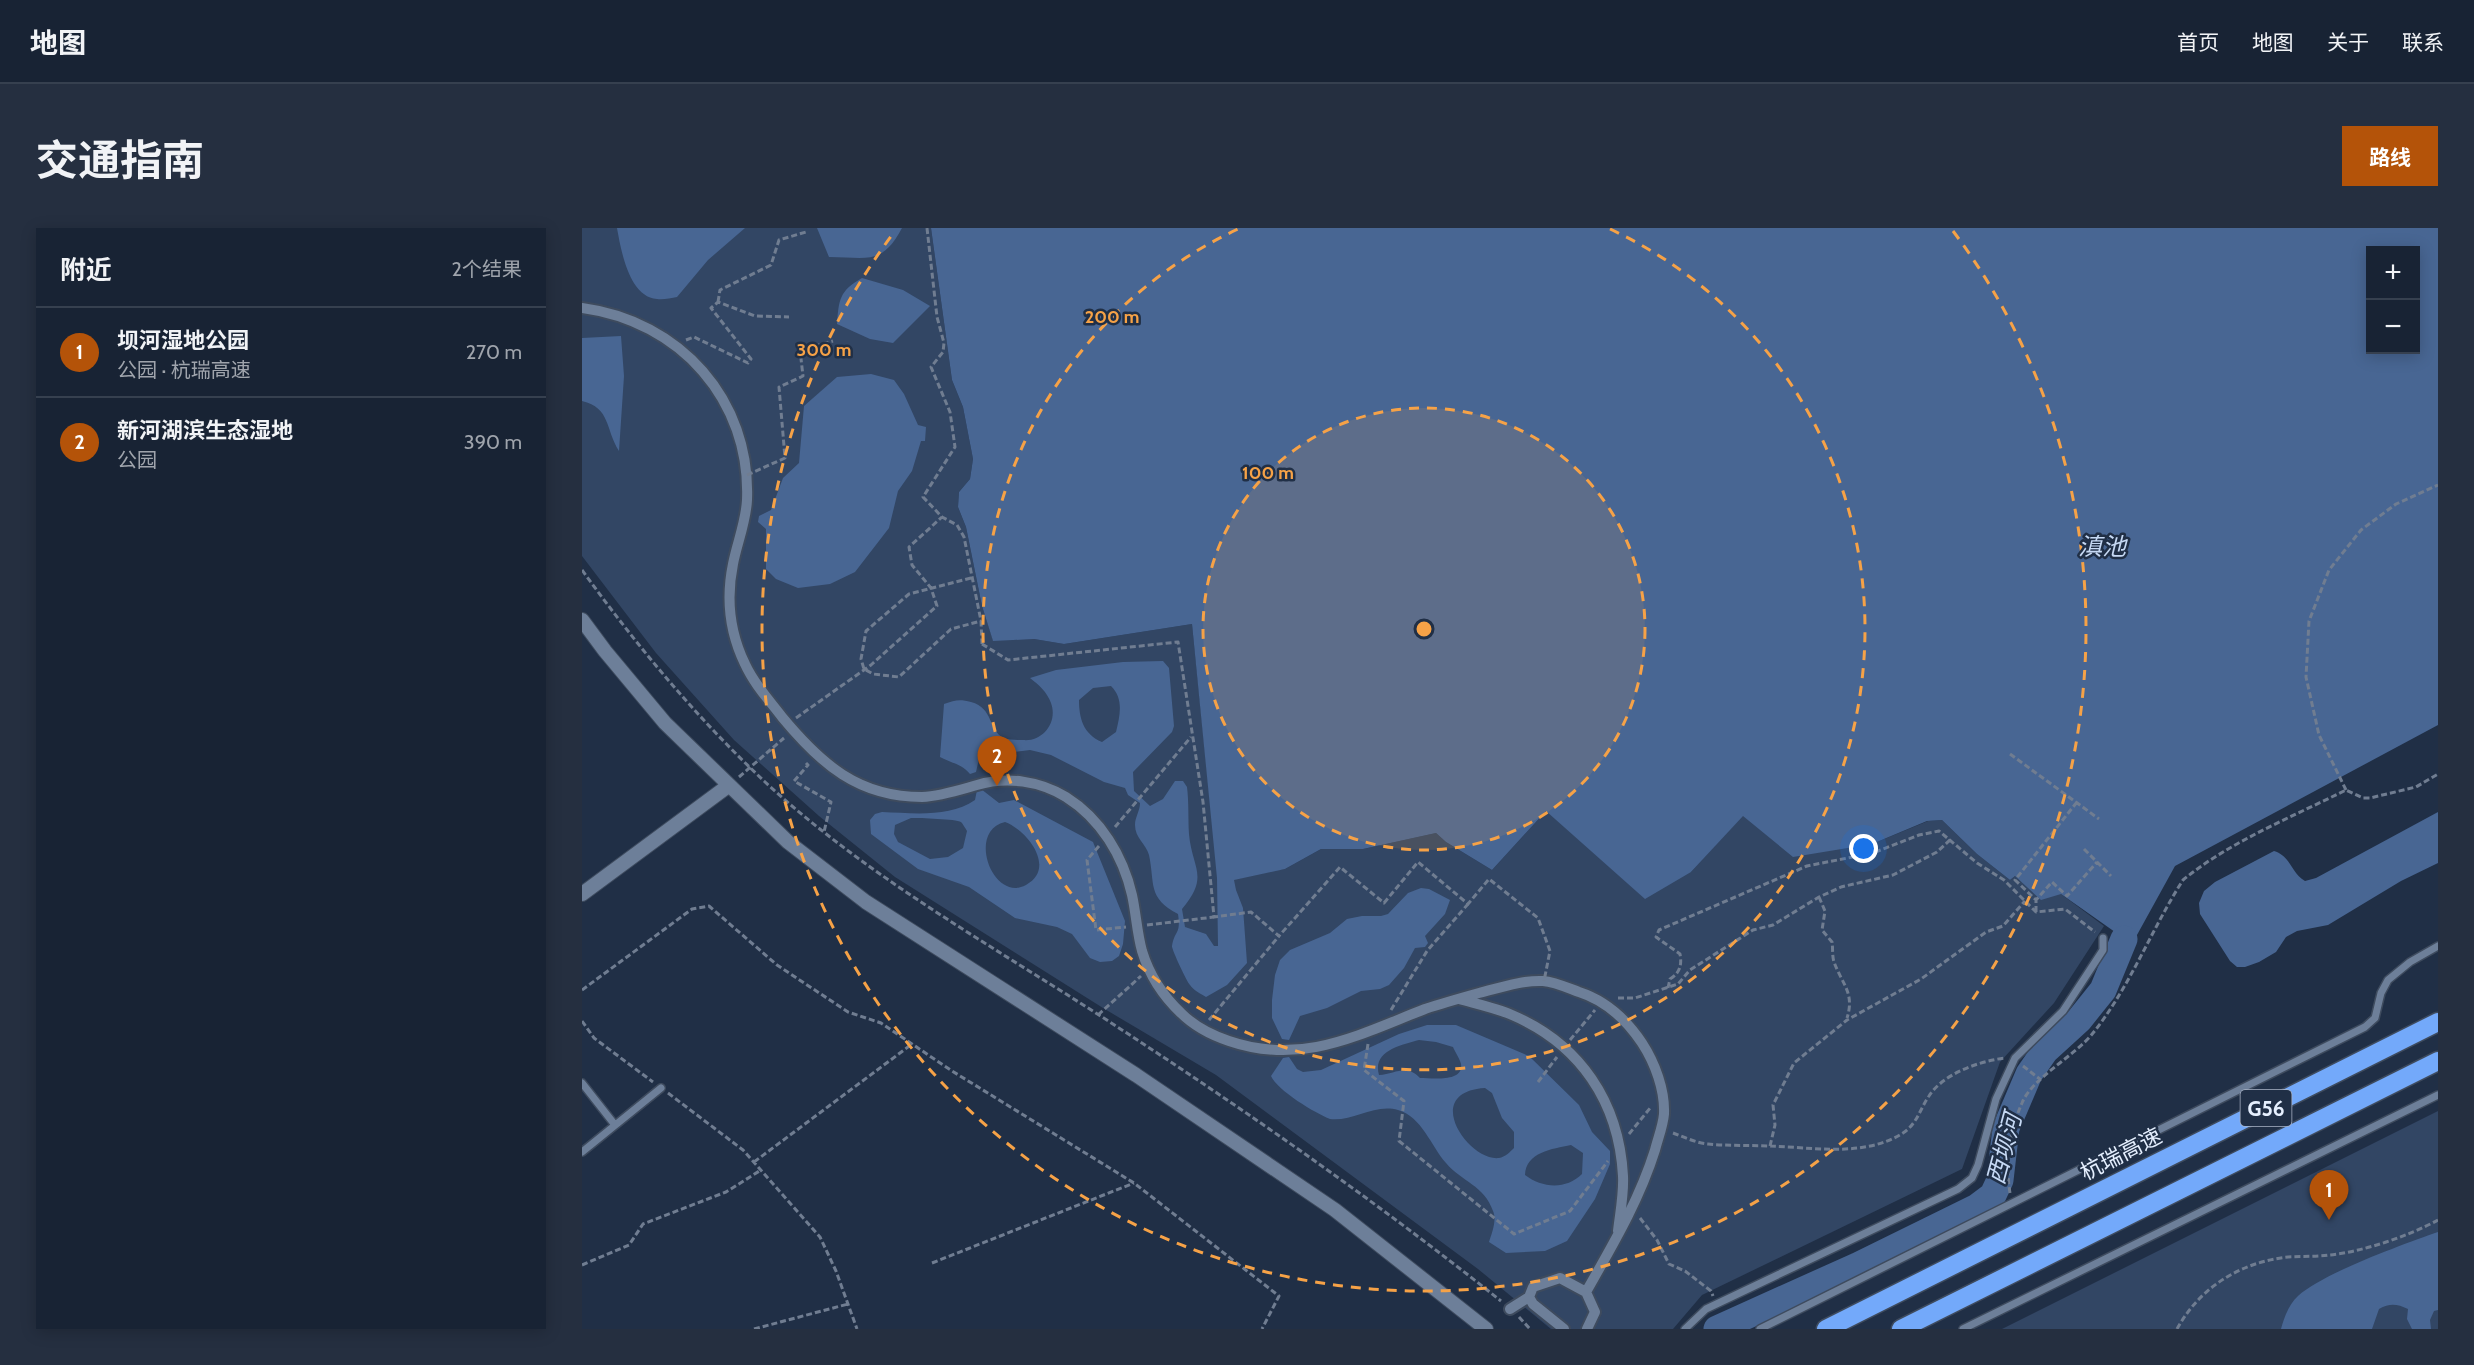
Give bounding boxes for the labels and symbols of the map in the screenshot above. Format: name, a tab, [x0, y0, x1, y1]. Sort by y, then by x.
text: 200 m	[1085, 306, 1139, 328]
text: 300 m	[797, 339, 851, 361]
text: 100 m	[1242, 462, 1294, 484]
water label: 滇池	[2078, 532, 2128, 561]
centre of rings	[1414, 619, 1434, 639]
pin: 2	[978, 736, 1016, 786]
your location	[1849, 834, 1878, 863]
road number: G56	[2240, 1090, 2292, 1126]
water label: 西坝河	[1981, 1107, 2028, 1188]
street label: 杭瑞高速	[2076, 1122, 2166, 1186]
pin: 1	[2310, 1170, 2348, 1220]

